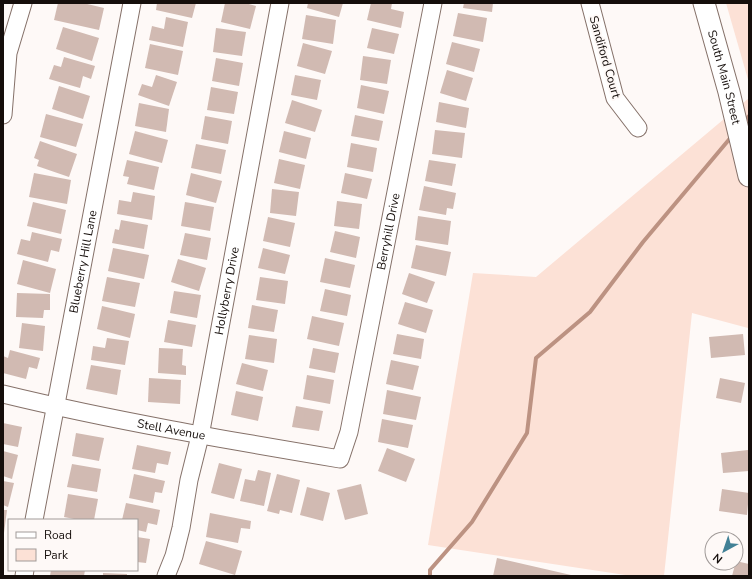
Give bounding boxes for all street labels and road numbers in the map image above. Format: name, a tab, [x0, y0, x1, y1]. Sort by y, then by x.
street label: Sandiford Court	[586, 14, 625, 101]
street label: South Main Street	[704, 28, 745, 127]
street label: Berryhill Drive	[373, 192, 404, 271]
street label: Blueberry Hill Lane	[65, 209, 101, 315]
street label: Hollyberry Drive	[211, 246, 243, 336]
street label: Stell Avenue	[136, 415, 207, 444]

